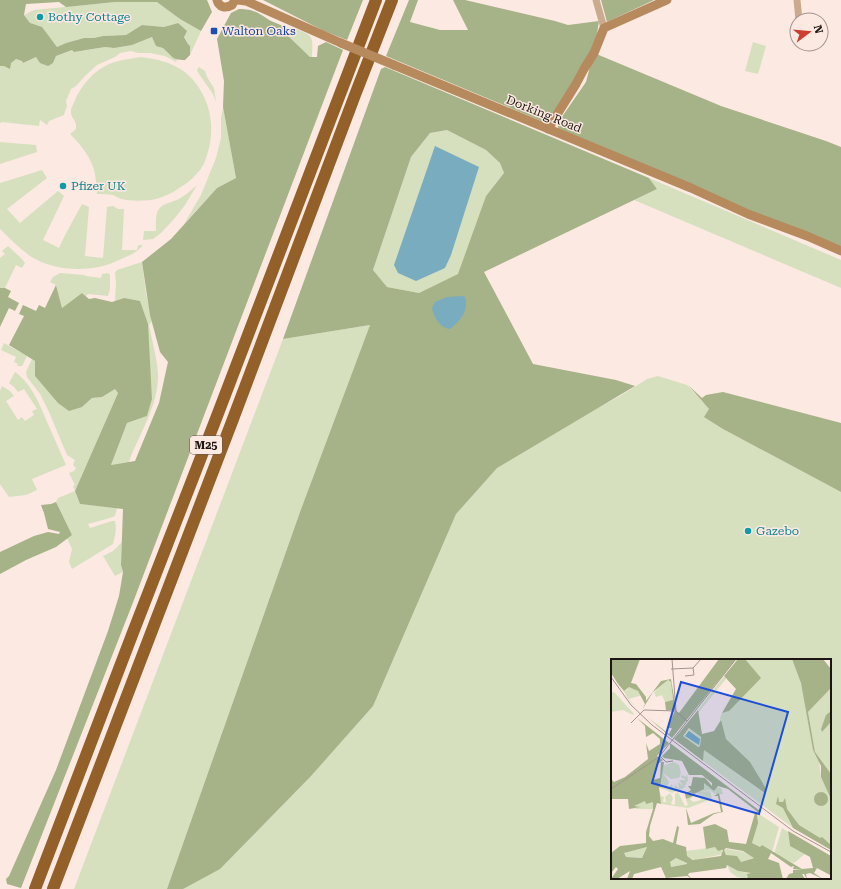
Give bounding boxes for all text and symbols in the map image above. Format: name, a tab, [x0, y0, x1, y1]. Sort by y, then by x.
place label: Bothy Cottage	[48, 10, 131, 24]
marker: Bothy Cottage	[35, 12, 45, 22]
north arrow	[789, 12, 829, 52]
place label: Walton Oaks	[222, 24, 296, 38]
text: N	[811, 24, 826, 36]
marker: Walton Oaks	[209, 26, 219, 36]
street label: Dorking Road	[504, 92, 584, 136]
place label: Pfizer UK	[71, 179, 126, 193]
marker: Pfizer UK	[58, 181, 68, 191]
road number: M25	[190, 436, 222, 454]
place label: Gazebo	[756, 524, 799, 538]
marker: Gazebo	[743, 526, 753, 536]
inset map	[611, 659, 831, 879]

